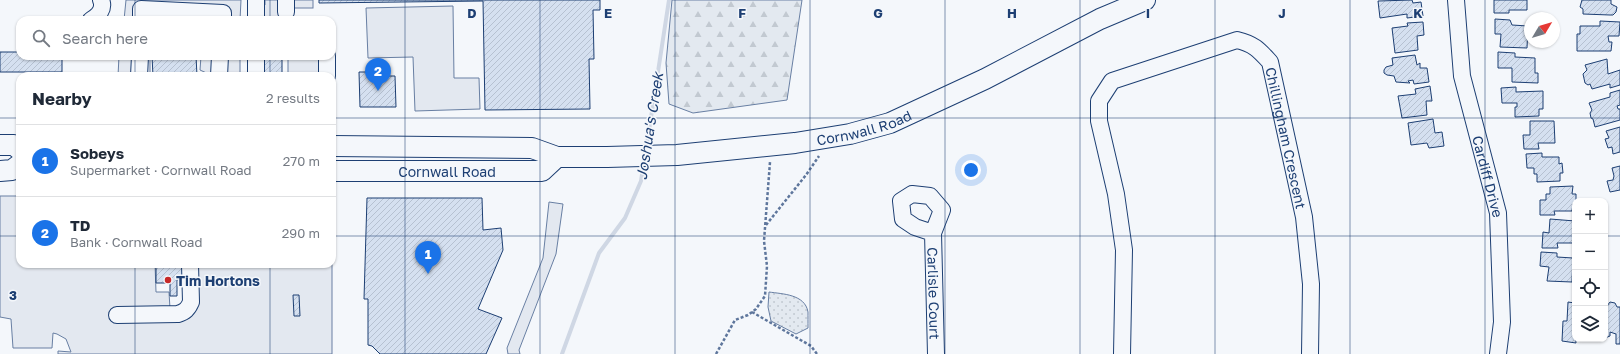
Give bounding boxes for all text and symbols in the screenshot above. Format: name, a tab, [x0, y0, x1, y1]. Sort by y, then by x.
text: D	[467, 5, 477, 21]
text: E	[604, 5, 612, 21]
text: F	[738, 5, 746, 21]
text: G	[873, 5, 883, 21]
text: H	[1007, 5, 1017, 21]
text: I	[1146, 5, 1150, 21]
text: J	[1278, 5, 1286, 21]
text: K	[1413, 5, 1423, 21]
north arrow	[1524, 12, 1560, 48]
search box	[16, 16, 336, 60]
icon: search	[30, 27, 52, 49]
text: Search here	[62, 29, 148, 47]
pin: 2	[365, 58, 391, 91]
street label: Chillingham Crescent	[1263, 65, 1310, 210]
water label: Joshua's Creek	[632, 69, 667, 181]
text: Nearby	[32, 88, 92, 109]
text: 2 results	[266, 90, 320, 106]
street label: Cornwall Road	[815, 106, 914, 148]
street label: Cardiff Drive	[1470, 134, 1507, 219]
text: Sobeys	[70, 144, 124, 162]
text: 1	[42, 153, 48, 169]
text: 270 m	[283, 153, 320, 169]
your location	[961, 160, 981, 180]
text: Supermarket · Cornwall Road	[70, 162, 252, 178]
street label: Cornwall Road	[398, 163, 496, 180]
map controls	[1572, 198, 1608, 342]
button: +	[1572, 198, 1608, 234]
text: TD	[70, 216, 90, 234]
text: 2	[41, 225, 49, 241]
text: 290 m	[282, 225, 320, 241]
text: Bank · Cornwall Road	[70, 234, 202, 250]
button: −	[1572, 234, 1608, 270]
pin: 1	[415, 241, 441, 274]
street label: Carlisle Court	[925, 247, 944, 340]
button: locate	[1572, 270, 1608, 306]
place label: Tim Hortons	[176, 272, 260, 289]
marker: Tim Hortons	[163, 275, 173, 285]
text: 3	[9, 287, 17, 303]
button: layers	[1572, 306, 1608, 342]

